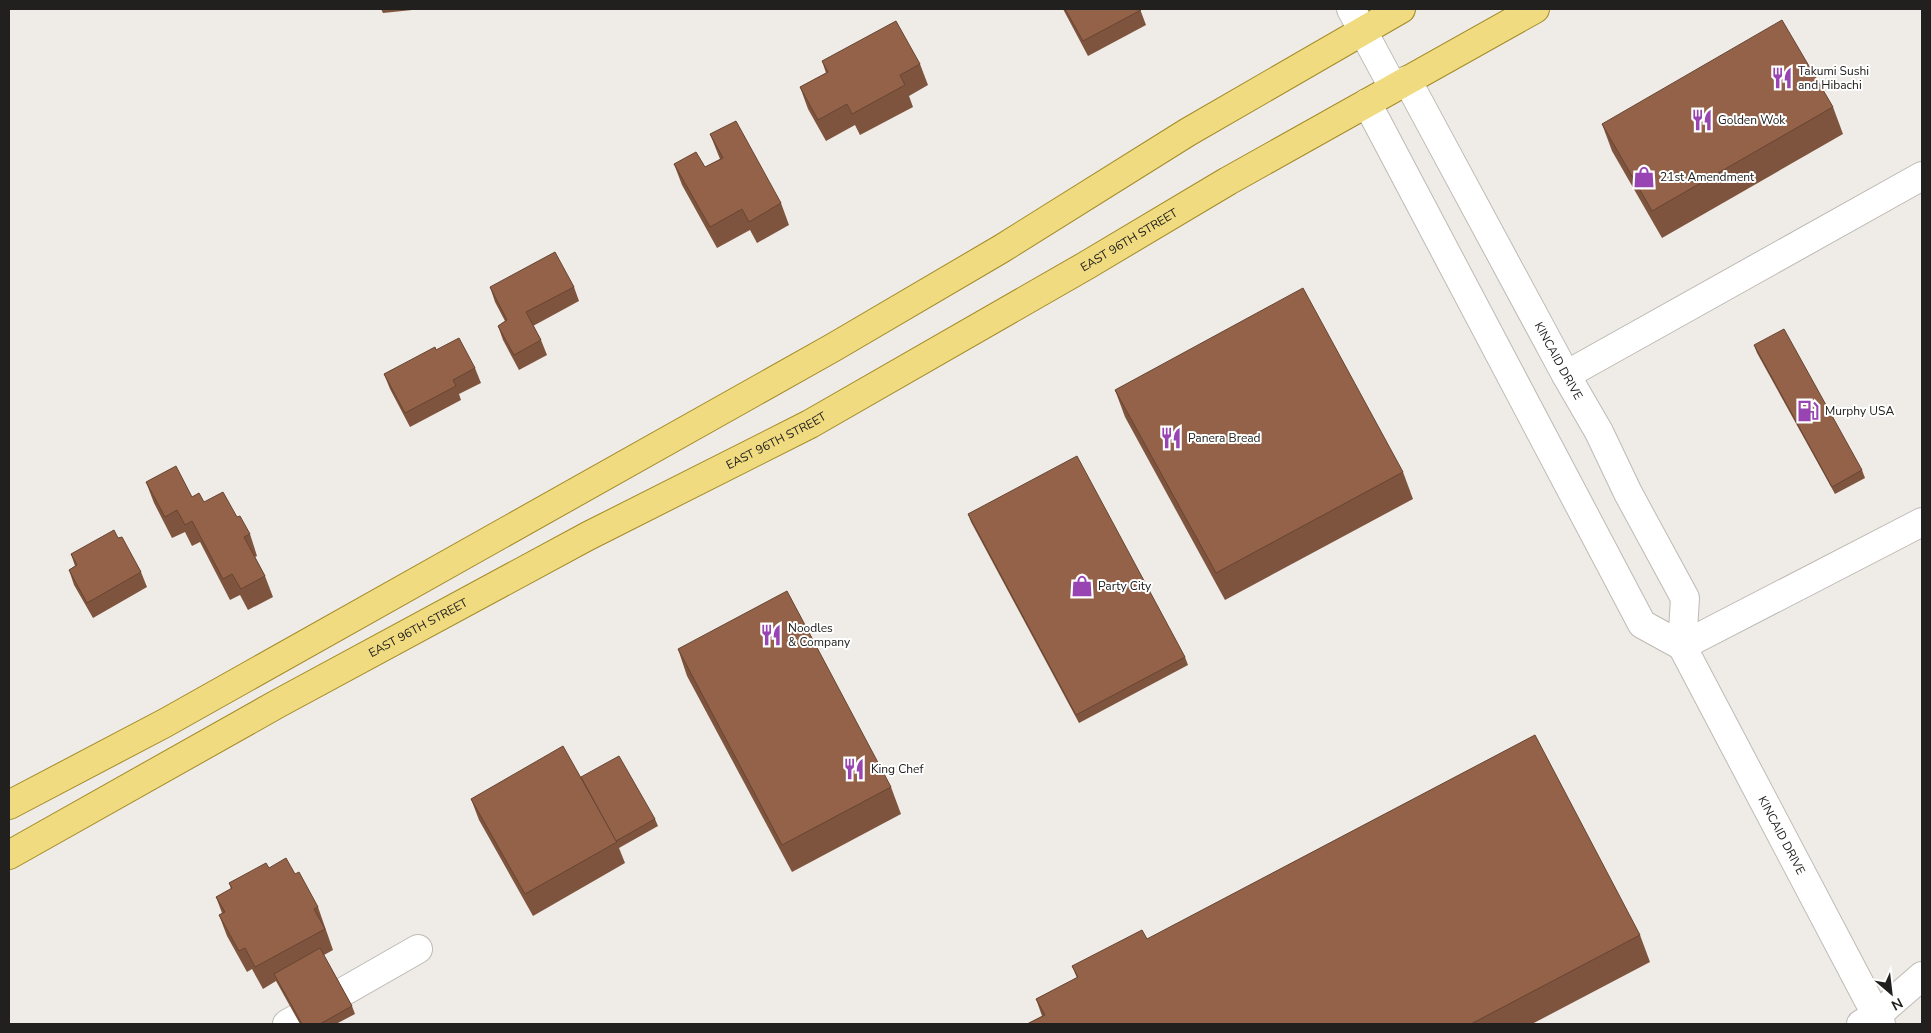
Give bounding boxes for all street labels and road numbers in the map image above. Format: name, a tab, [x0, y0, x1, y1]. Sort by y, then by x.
street label: EAST 96TH STREET	[1078, 204, 1181, 275]
street label: KINCAID DRIVE	[1531, 319, 1587, 402]
street label: EAST 96TH STREET	[723, 408, 830, 473]
street label: EAST 96TH STREET	[366, 594, 471, 661]
street label: KINCAID DRIVE	[1754, 793, 1809, 877]

